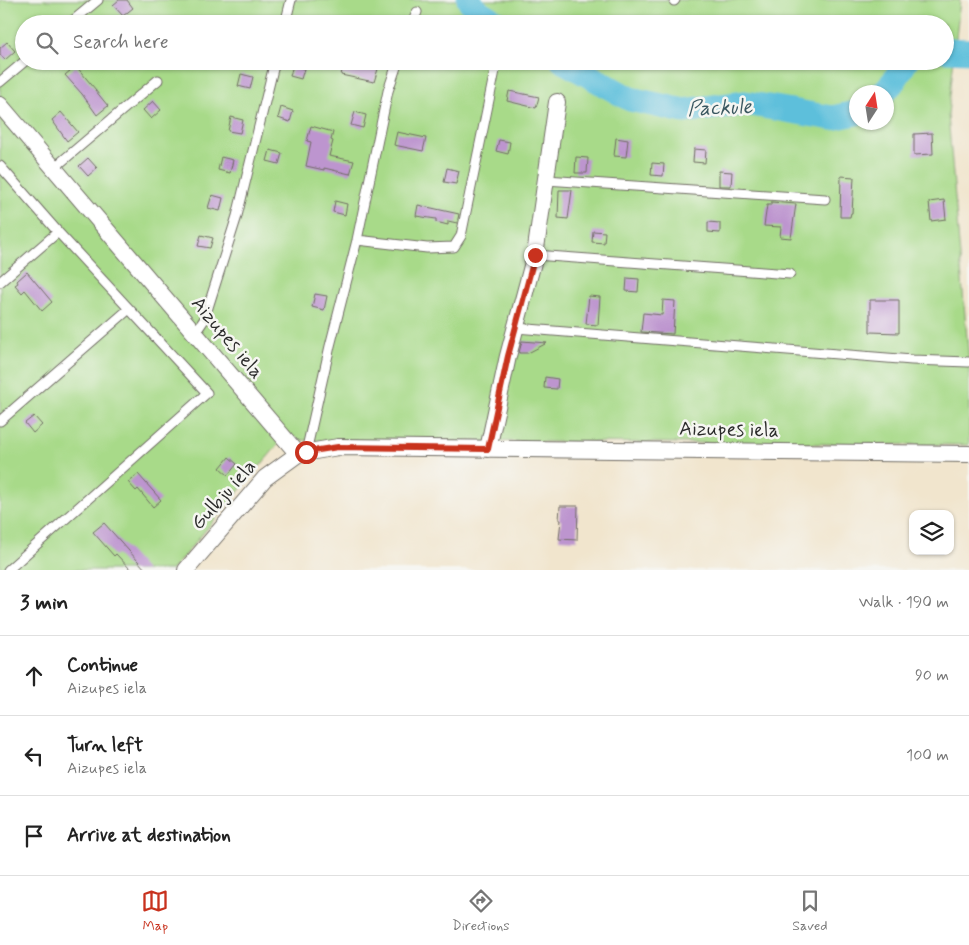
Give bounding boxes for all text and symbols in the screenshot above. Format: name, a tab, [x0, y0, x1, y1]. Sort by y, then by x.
search box	[15, 15, 954, 70]
icon: search	[33, 29, 61, 57]
text: Search here	[73, 30, 169, 55]
north arrow	[849, 85, 894, 130]
water label: Packule	[687, 93, 754, 123]
route end	[524, 244, 547, 267]
street label: Aizupes iela	[185, 291, 269, 385]
street label: Aizupes iela	[679, 416, 779, 444]
route start	[295, 441, 318, 464]
street label: Gulbju iela	[185, 454, 263, 536]
map controls	[909, 510, 954, 555]
button: layers	[909, 510, 954, 555]
text: 3 min	[20, 589, 68, 617]
text: Walk · 190 m	[859, 592, 949, 613]
text: Continue	[67, 653, 138, 678]
icon: ahead	[20, 662, 48, 690]
text: 90 m	[915, 665, 949, 686]
text: Aizupes iela	[67, 678, 147, 699]
text: Turn left	[67, 733, 143, 758]
icon: left	[20, 742, 48, 770]
text: 100 m	[906, 745, 949, 766]
text: Aizupes iela	[67, 758, 147, 779]
icon: arrive	[20, 822, 48, 850]
text: Arrive at destination	[67, 823, 231, 848]
tab: Map	[141, 887, 169, 935]
tab: Directions	[452, 887, 510, 935]
tab: Saved	[792, 887, 828, 935]

